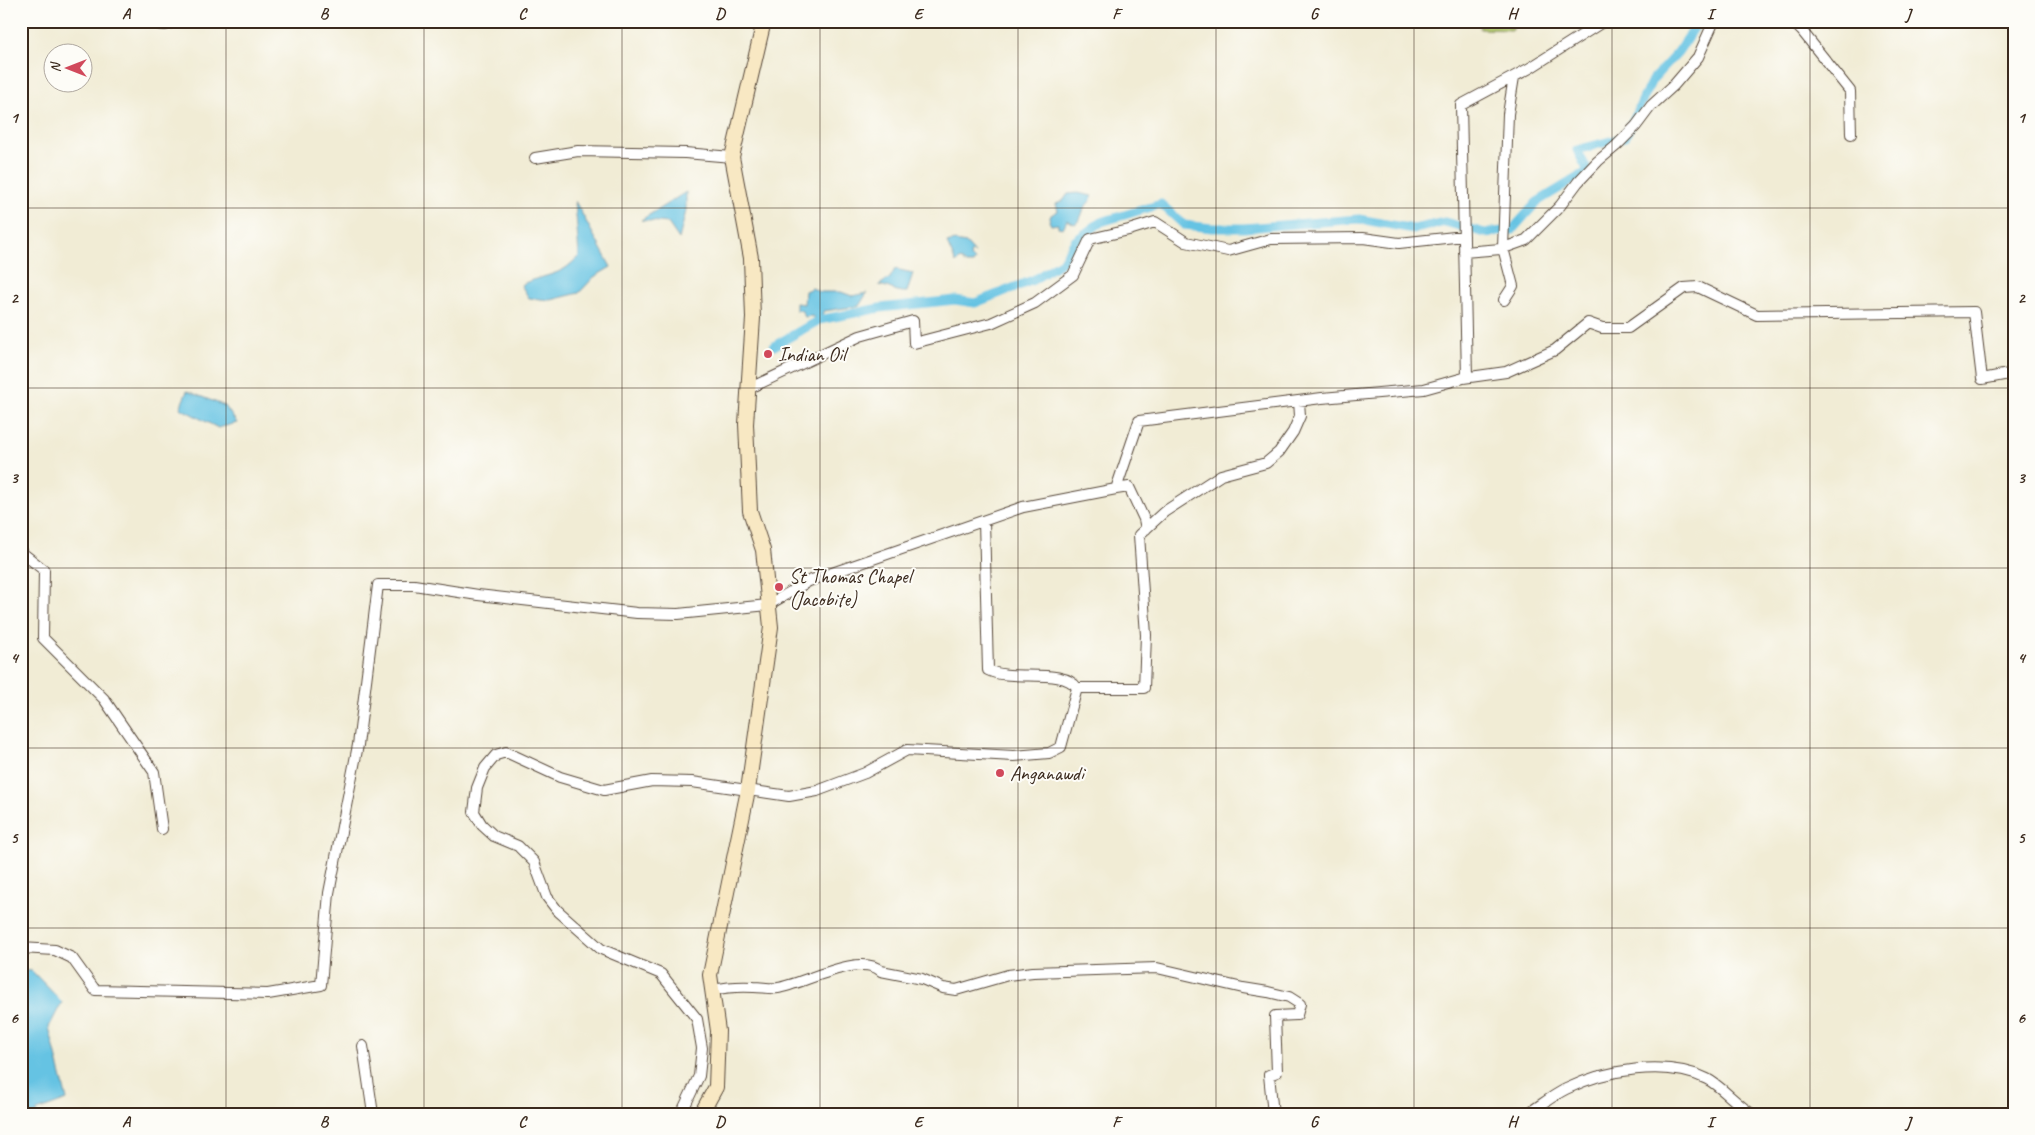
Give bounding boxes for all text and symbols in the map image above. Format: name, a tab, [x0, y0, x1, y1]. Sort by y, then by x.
text: A	[122, 4, 132, 24]
text: B	[320, 4, 330, 24]
text: C	[518, 4, 528, 24]
text: D	[715, 4, 726, 24]
text: E	[914, 4, 925, 24]
text: F	[1112, 4, 1123, 24]
text: G	[1310, 4, 1320, 24]
text: H	[1507, 4, 1519, 24]
text: I	[1707, 4, 1717, 24]
text: J	[1904, 4, 1913, 24]
north arrow	[42, 42, 92, 92]
text: N	[47, 61, 64, 72]
text: 1	[10, 108, 19, 128]
text: 1	[2017, 108, 2026, 128]
text: 2	[10, 288, 19, 308]
text: 2	[2017, 288, 2026, 308]
place label: Indian Oil	[778, 342, 849, 367]
marker: Indian Oil	[762, 348, 774, 360]
text: 3	[10, 468, 19, 488]
text: 3	[2017, 468, 2026, 488]
place label: St Thomas Chapel (Jacobite)	[789, 564, 915, 612]
marker: St Thomas Chapel (Jacobite)	[773, 581, 785, 593]
text: 4	[10, 648, 19, 668]
text: 4	[2017, 648, 2026, 668]
place label: Anganawdi	[1010, 761, 1086, 786]
marker: Anganawdi	[994, 767, 1006, 779]
text: 5	[11, 828, 20, 848]
text: 5	[2018, 828, 2027, 848]
text: 6	[10, 1008, 19, 1028]
text: 6	[2017, 1008, 2026, 1028]
text: A	[122, 1112, 132, 1132]
text: B	[320, 1112, 330, 1132]
text: C	[518, 1112, 528, 1132]
text: D	[715, 1112, 726, 1132]
text: E	[914, 1112, 925, 1132]
text: F	[1112, 1112, 1123, 1132]
text: G	[1310, 1112, 1320, 1132]
text: H	[1507, 1112, 1519, 1132]
text: I	[1707, 1112, 1717, 1132]
text: J	[1904, 1112, 1913, 1132]

